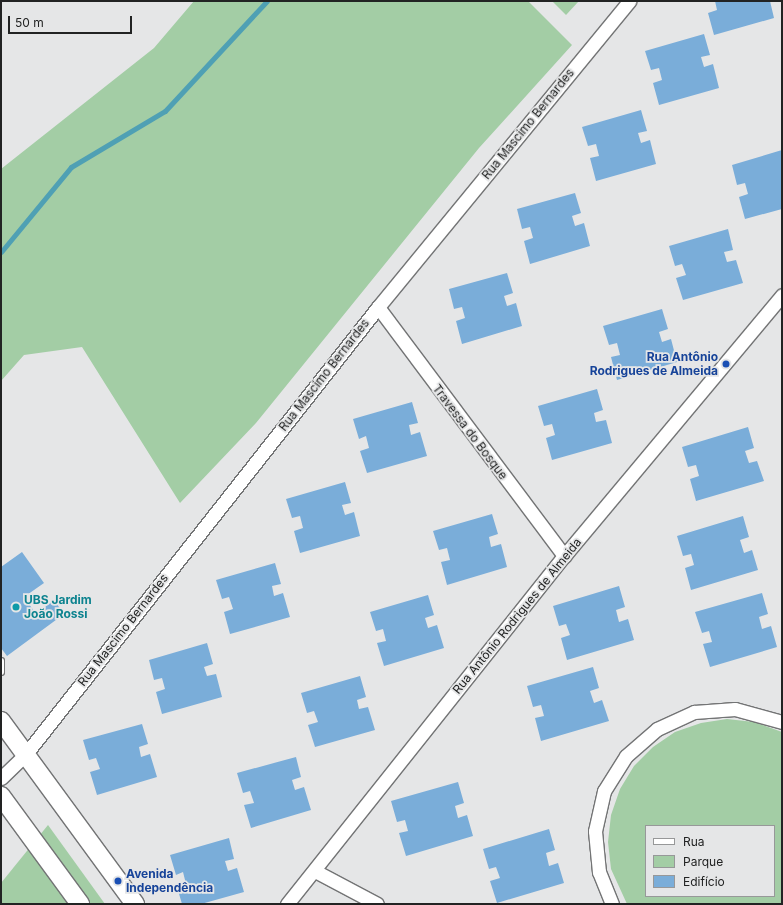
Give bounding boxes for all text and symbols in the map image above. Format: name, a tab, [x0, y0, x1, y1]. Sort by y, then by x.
scale bar	[10, 8, 134, 34]
text: 50 m	[15, 15, 44, 30]
street label: Rua Mascimo Bernardes	[479, 66, 577, 182]
street label: Rua Mascimo Bernardes	[276, 316, 372, 434]
place label: Rua Antônio Rodrigues de Almeida	[590, 350, 718, 378]
marker: Rua Antônio Rodrigues de Almeida	[721, 359, 731, 369]
street label: Travessa do Bosque	[430, 382, 510, 482]
street label: Rua Antônio Rodrigues de Almeida	[450, 535, 584, 697]
street label: Rua Mascimo Bernardes	[75, 571, 171, 689]
place label: UBS Jardim João Rossi	[24, 593, 92, 621]
marker: UBS Jardim João Rossi	[11, 602, 21, 612]
legend	[645, 825, 775, 897]
text: Rua	[683, 834, 705, 849]
text: Parque	[683, 854, 723, 869]
place label: Avenida Independência	[126, 867, 213, 895]
text: Edifício	[683, 874, 725, 889]
marker: Avenida Independência	[113, 876, 123, 886]

